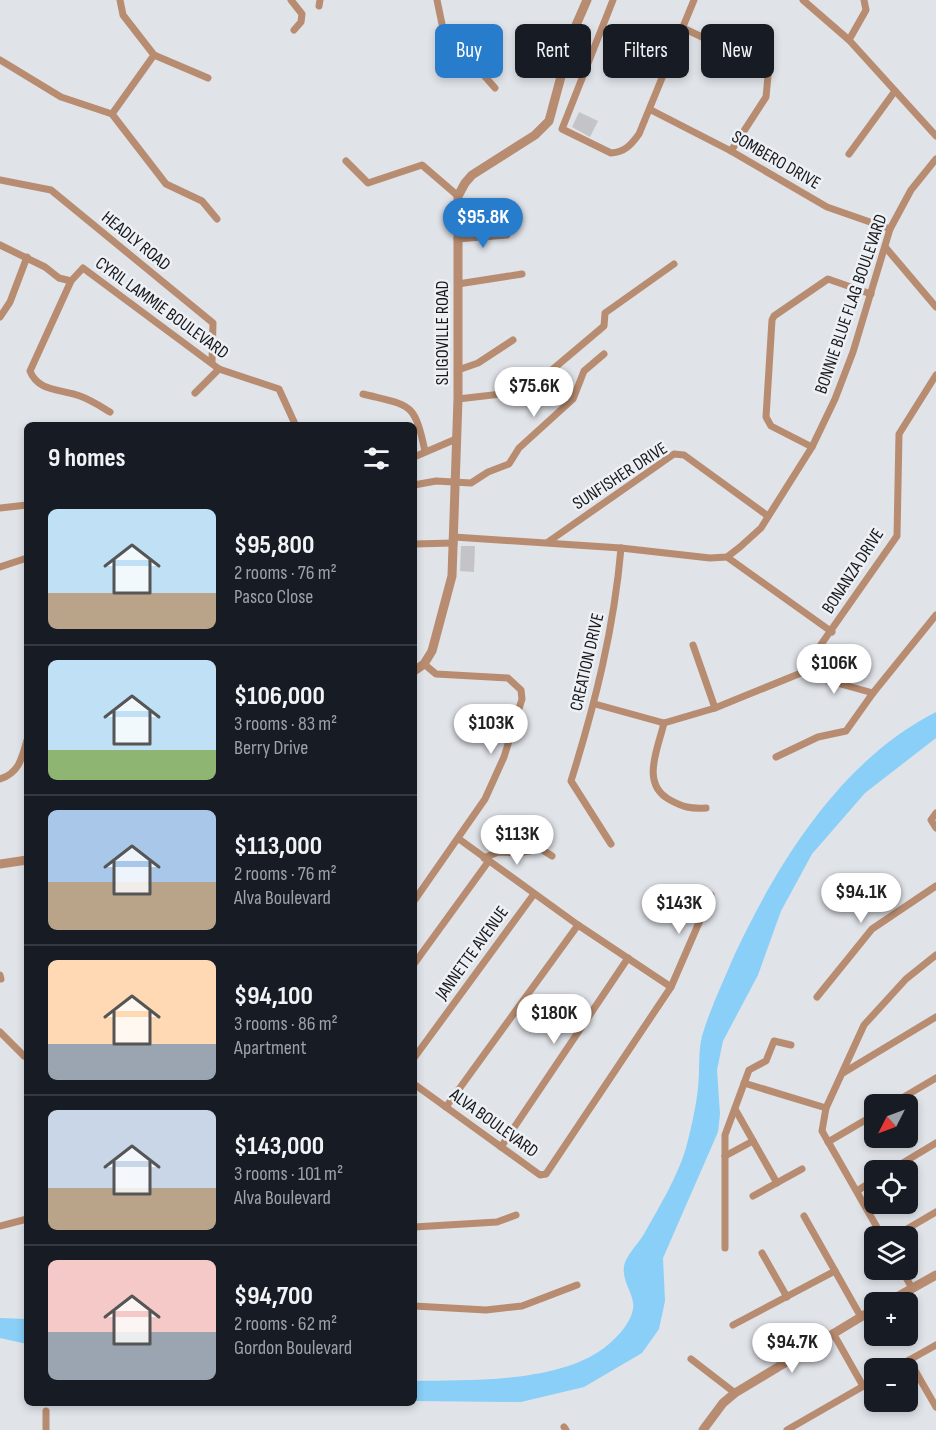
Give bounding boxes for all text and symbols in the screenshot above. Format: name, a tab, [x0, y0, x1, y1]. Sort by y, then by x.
chip: Buy	[435, 24, 503, 78]
chip: Rent	[515, 24, 591, 78]
chip: Filters	[603, 24, 689, 78]
chip: New	[701, 24, 774, 78]
street label: SOMBERO DRIVE	[728, 126, 824, 194]
pin: $95.8K	[434, 198, 532, 249]
text: $95.8K	[457, 205, 509, 229]
street label: HEADLY ROAD	[97, 207, 175, 275]
street label: BONNIE BLUE FLAG BOULEVARD	[810, 211, 892, 397]
street label: CYRIL LAMMIE BOULEVARD	[91, 253, 233, 363]
street label: SLIGOVILLE ROAD	[432, 281, 453, 385]
pin: $75.6K	[485, 367, 583, 418]
text: $75.6K	[508, 374, 560, 398]
street label: SUNFISHER DRIVE	[569, 438, 671, 514]
icon: filters	[360, 442, 393, 475]
text: 9 homes	[48, 443, 126, 474]
street label: BONANZA DRIVE	[818, 524, 888, 618]
text: $95,800	[234, 530, 314, 561]
icon: home	[96, 533, 168, 605]
text: 2 rooms · 76 m²	[234, 561, 337, 585]
text: Pasco Close	[234, 585, 313, 609]
street label: CREATION DRIVE	[566, 611, 608, 713]
pin: $106K	[792, 644, 876, 695]
text: $106K	[811, 651, 857, 675]
text: $106,000	[234, 681, 325, 712]
icon: home	[96, 684, 168, 756]
pin: $103K	[449, 704, 533, 755]
text: $103K	[468, 711, 514, 735]
text: 3 rooms · 83 m²	[234, 712, 337, 736]
text: Berry Drive	[234, 736, 308, 760]
pin: $113K	[475, 815, 559, 866]
text: $113K	[495, 822, 539, 846]
text: $113,000	[234, 831, 322, 862]
icon: home	[96, 834, 168, 906]
text: 2 rooms · 76 m²	[234, 862, 337, 886]
pin: $94.1K	[812, 873, 910, 924]
text: $94.1K	[835, 880, 887, 904]
pin: $143K	[637, 884, 721, 935]
text: Alva Boulevard	[234, 886, 331, 910]
text: $143K	[656, 891, 702, 915]
street label: JANNETTE AVENUE	[430, 902, 513, 1005]
text: $94,100	[234, 981, 313, 1012]
icon: home	[96, 984, 168, 1056]
pin: $180K	[512, 994, 596, 1045]
text: $180K	[531, 1001, 577, 1025]
text: 3 rooms · 86 m²	[234, 1012, 338, 1036]
text: Apartment	[234, 1036, 307, 1060]
street label: ALVA BOULEVARD	[445, 1083, 542, 1162]
north arrow	[864, 1094, 918, 1148]
map controls	[864, 1094, 918, 1412]
text: $143,000	[234, 1131, 324, 1162]
icon: home	[96, 1134, 168, 1206]
button: locate	[864, 1160, 918, 1214]
text: 3 rooms · 101 m²	[234, 1162, 343, 1186]
text: Alva Boulevard	[234, 1186, 331, 1210]
button: layers	[864, 1226, 918, 1280]
text: $94,700	[234, 1281, 313, 1312]
icon: home	[96, 1284, 168, 1356]
button: +	[864, 1292, 918, 1346]
text: 2 rooms · 62 m²	[234, 1312, 337, 1336]
pin: $94.7K	[743, 1323, 841, 1374]
text: $94.7K	[766, 1330, 818, 1354]
text: Gordon Boulevard	[234, 1336, 352, 1360]
button: −	[864, 1358, 918, 1412]

